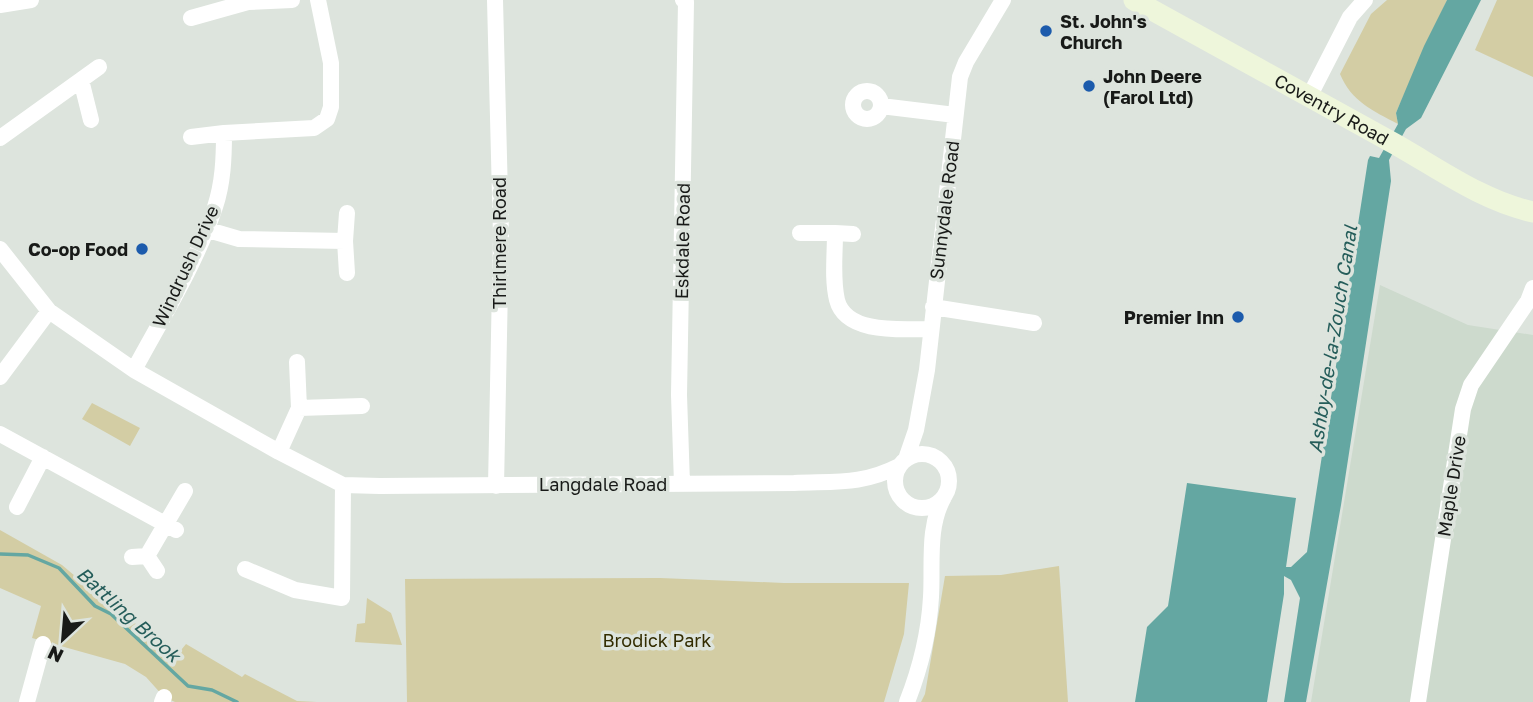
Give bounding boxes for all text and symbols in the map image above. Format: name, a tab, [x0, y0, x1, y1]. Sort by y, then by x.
place label: St. John's Church	[1060, 10, 1147, 53]
marker: St. John's Church	[1038, 23, 1054, 39]
place label: John Deere (Farol Ltd)	[1103, 65, 1202, 108]
street label: Coventry Road	[1271, 69, 1393, 149]
marker: John Deere (Farol Ltd)	[1081, 78, 1097, 94]
street label: Sunnydale Road	[925, 139, 963, 281]
street label: Thirlmere Road	[488, 177, 510, 309]
street label: Eskdale Road	[670, 183, 694, 299]
street label: Windrush Drive	[147, 202, 223, 330]
water label: Ashby-de-la-Zouch Canal	[1303, 223, 1361, 454]
place label: Co-op Food	[28, 238, 128, 260]
marker: Co-op Food	[134, 241, 150, 257]
place label: Premier Inn	[1124, 306, 1224, 328]
marker: Premier Inn	[1230, 309, 1246, 325]
street label: Maple Drive	[1432, 434, 1470, 538]
street label: Langdale Road	[539, 473, 667, 495]
water label: Battling Brook	[73, 562, 187, 668]
north arrow	[28, 604, 98, 674]
park label: Brodick Park	[602, 629, 712, 651]
text: N	[44, 641, 67, 668]

